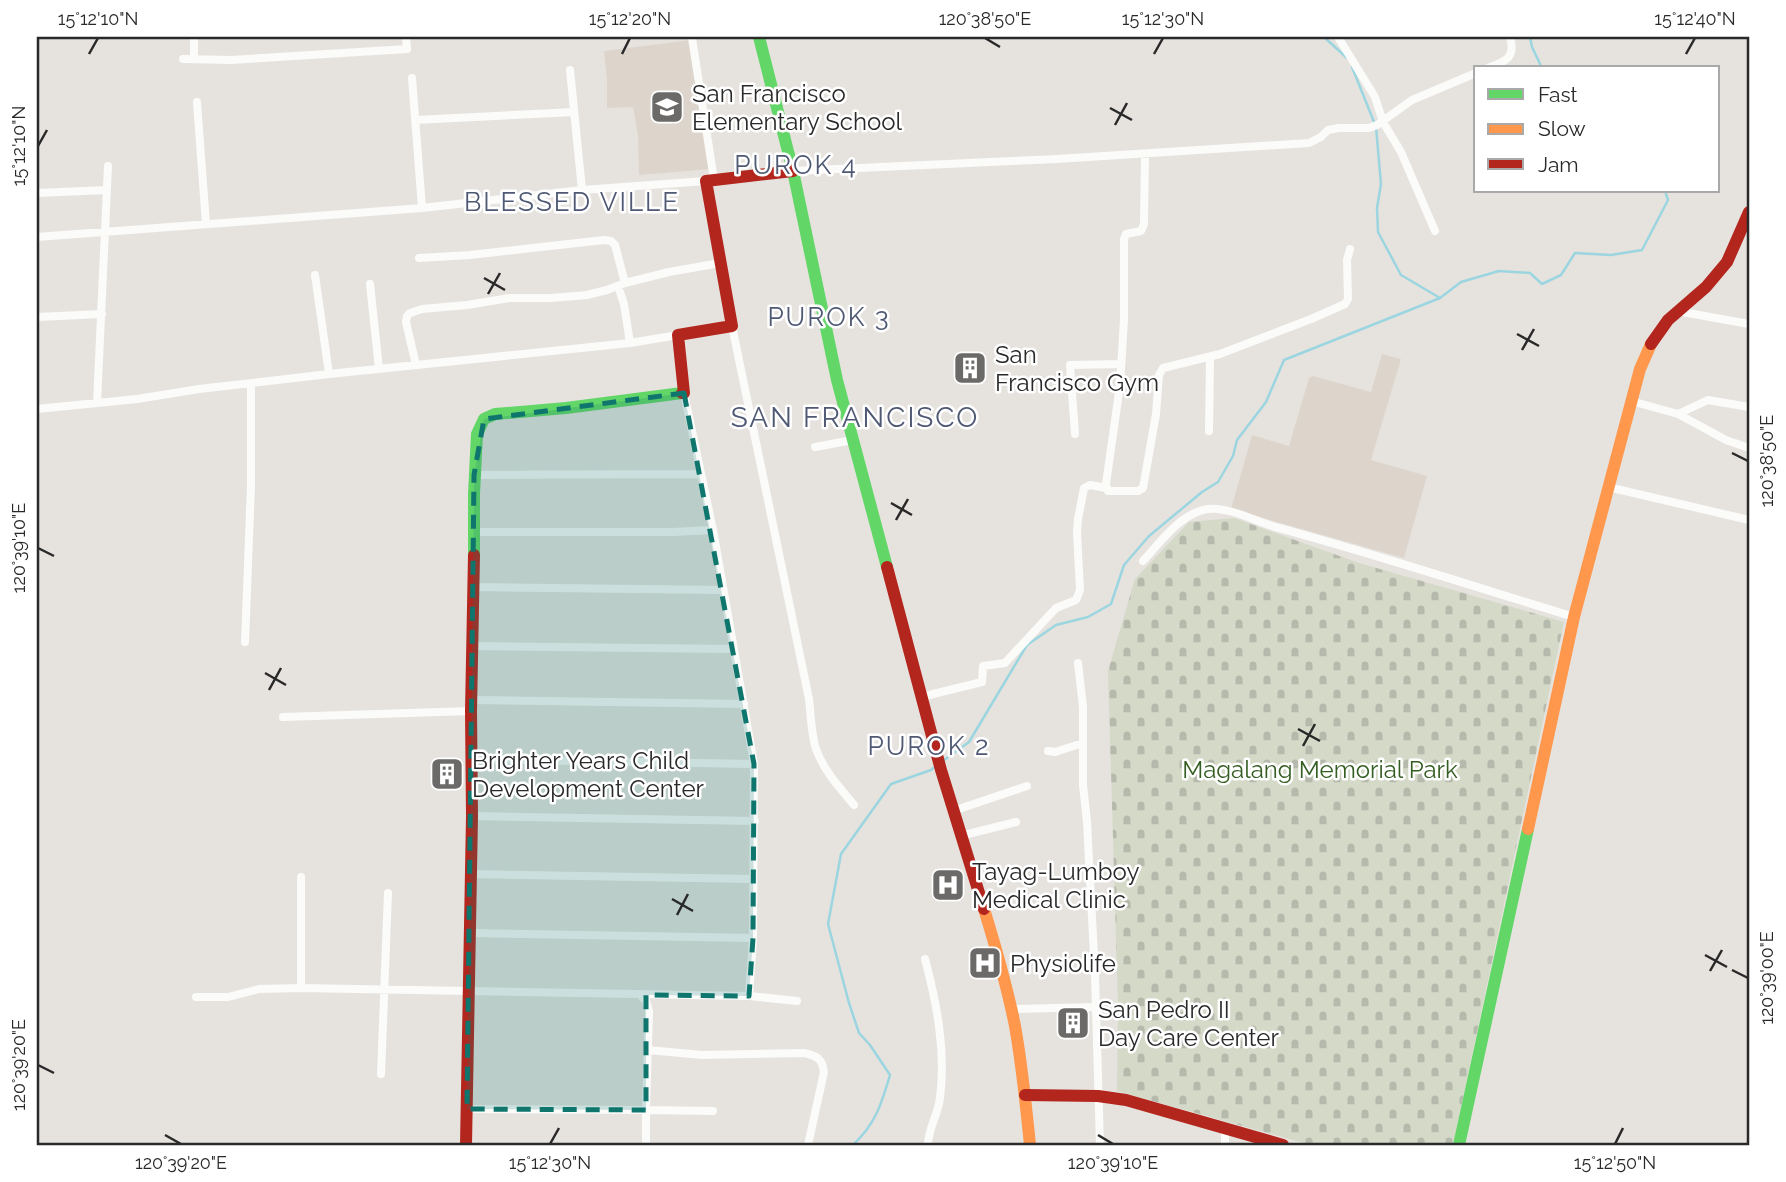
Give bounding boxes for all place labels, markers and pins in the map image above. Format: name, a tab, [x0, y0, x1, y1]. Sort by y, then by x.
place label: San Francisco Elementary School	[692, 79, 903, 136]
school or university icon: San Francisco Elementary School	[648, 88, 686, 126]
place label: San Francisco Gym	[995, 340, 1159, 397]
building icon: San Francisco Gym	[951, 349, 989, 387]
place label: Brighter Years Child Development Center	[472, 746, 704, 803]
building icon: Brighter Years Child Development Center	[428, 755, 466, 793]
place label: Tayag-Lumboy Medical Clinic	[972, 857, 1139, 914]
hospital icon: Tayag-Lumboy Medical Clinic	[929, 866, 967, 904]
hospital icon: Physiolife	[966, 944, 1004, 982]
place label: Physiolife	[1010, 949, 1116, 978]
place label: San Pedro II Day Care Center	[1098, 995, 1279, 1052]
building icon: San Pedro II Day Care Center	[1054, 1004, 1092, 1042]

